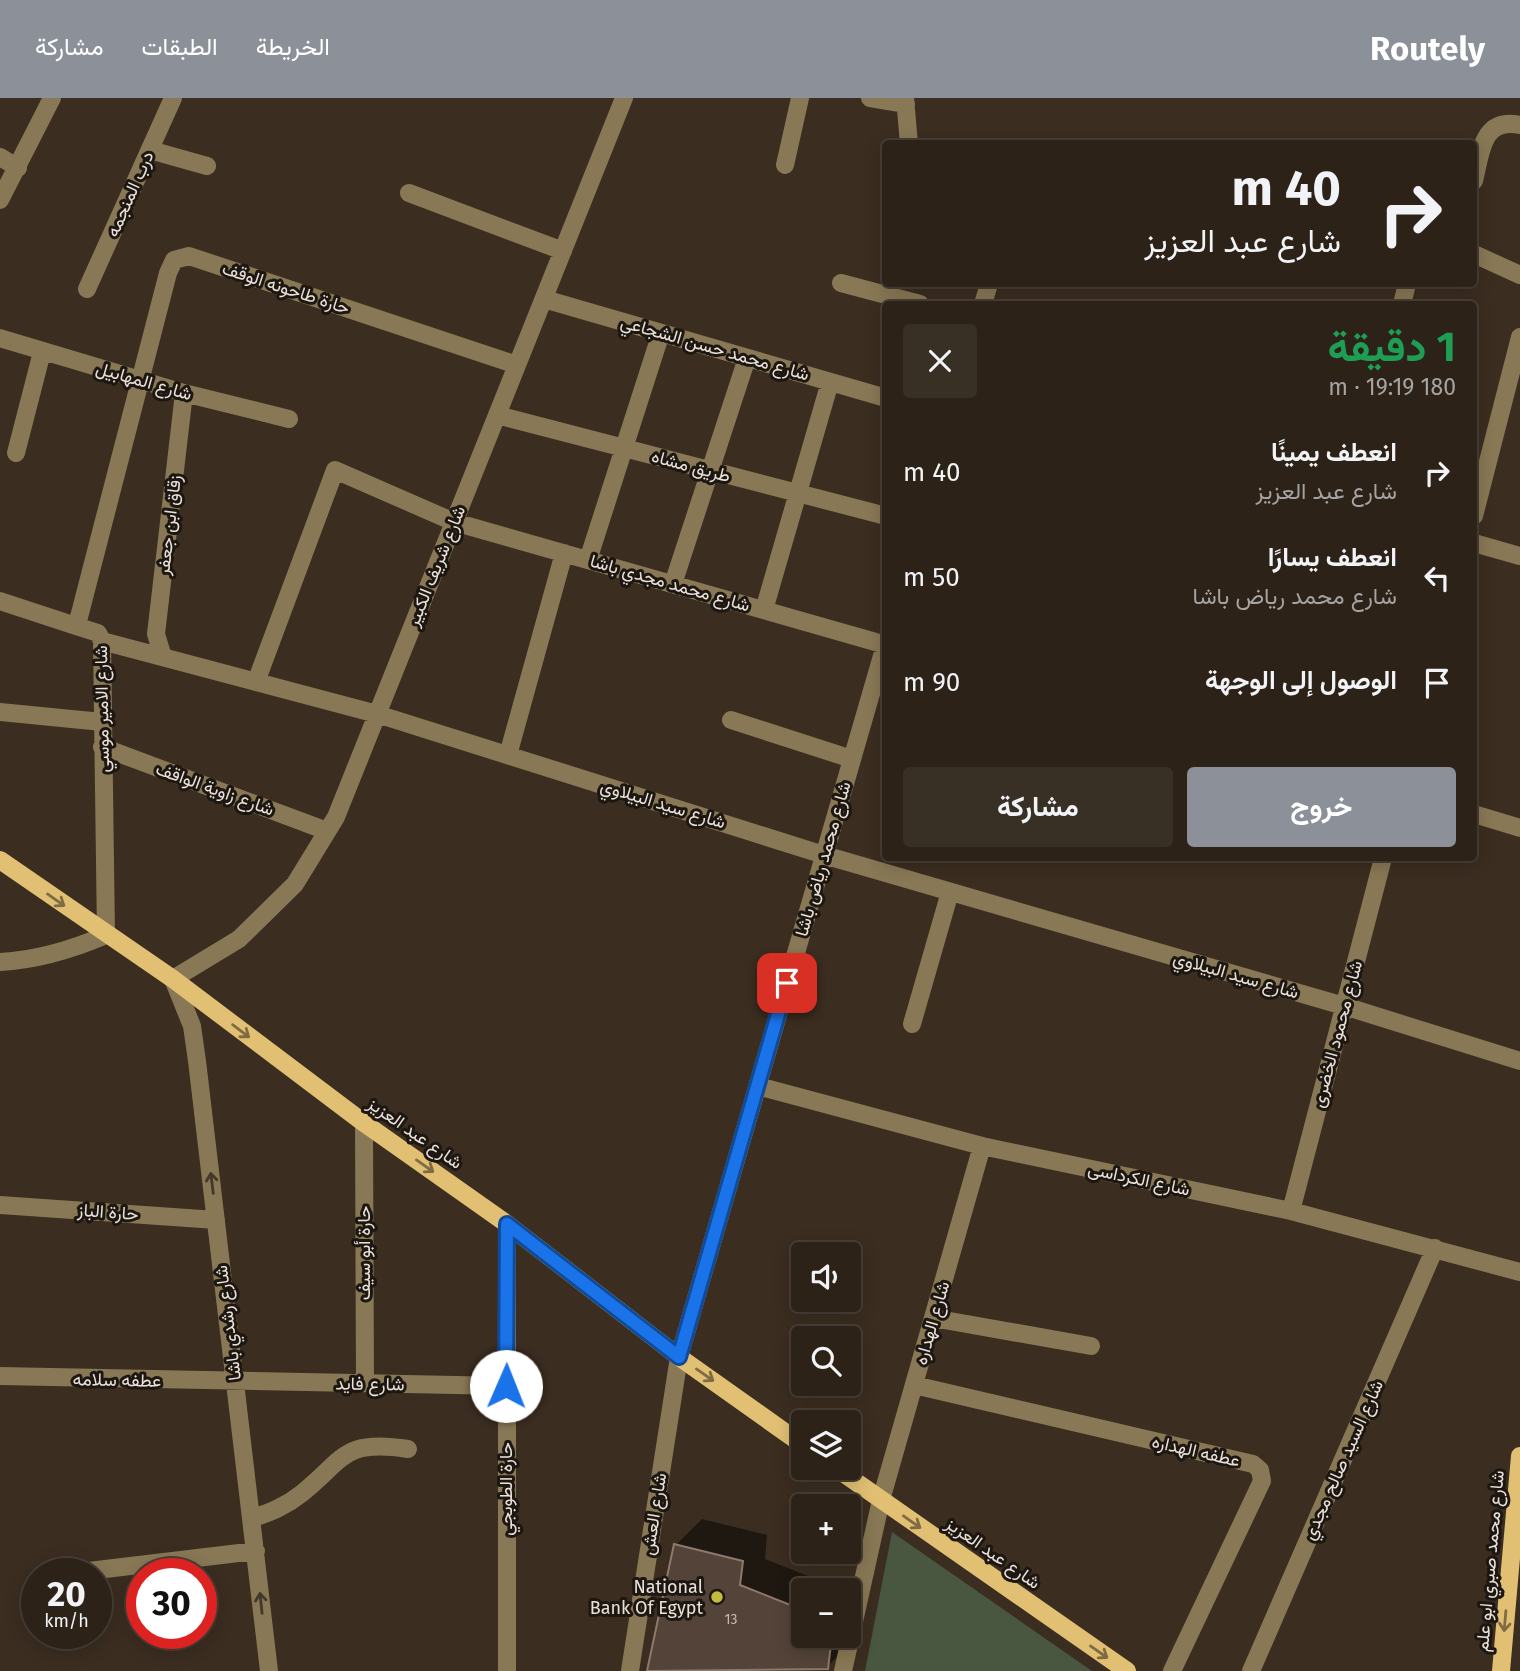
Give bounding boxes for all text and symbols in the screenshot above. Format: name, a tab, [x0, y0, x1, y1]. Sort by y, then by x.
text: Routely	[1370, 29, 1485, 69]
text: مشاركة	[35, 33, 103, 61]
text: الطبقات	[141, 33, 218, 61]
text: الخريطة	[256, 33, 330, 61]
street label: درب المنجمه	[101, 148, 159, 240]
text: 40 m	[1232, 159, 1341, 218]
icon: right	[1365, 168, 1456, 259]
text: شارع عبد العزيز	[1144, 222, 1341, 260]
street label: حارة طاحونه الوقف	[219, 257, 353, 319]
street label: شارع محمد حسن الشجاعي	[617, 311, 812, 389]
text: 1 دقيقة	[1328, 322, 1456, 372]
button: close	[903, 324, 977, 398]
street label: شارع المهابيل	[93, 357, 195, 406]
text: 180 m · 19:19	[1328, 373, 1456, 401]
text: انعطف يمينًا	[1271, 437, 1397, 468]
street label: طريق مشاه	[649, 445, 733, 487]
icon: right	[1418, 454, 1456, 492]
text: 40 m	[903, 457, 961, 488]
street label: زقاق ابن جعفر	[152, 474, 186, 577]
text: شارع عبد العزيز	[1256, 477, 1397, 505]
street label: شارع شريف الكبير	[401, 502, 471, 631]
text: انعطف يسارًا	[1268, 542, 1397, 573]
street label: شارع محمد مجدي باشا	[586, 550, 753, 620]
icon: left	[1418, 559, 1456, 597]
text: 50 m	[903, 562, 960, 593]
text: شارع محمد رياض باشا	[1192, 582, 1397, 610]
street label: شارع الامير موسي	[90, 645, 118, 773]
icon: arrive	[1418, 664, 1456, 702]
text: الوصول إلى الوجهة	[1205, 665, 1397, 696]
text: 90 m	[903, 667, 960, 698]
street label: شارع زاوية الواقف	[153, 757, 277, 822]
button: مشاركة	[903, 767, 1173, 847]
button: خروج	[1187, 767, 1456, 847]
street label: شارع سيد البيلاوي	[597, 775, 728, 837]
street label: شارع محمد رياض باشا	[790, 779, 857, 939]
one-way arrow	[46, 893, 65, 907]
street label: شارع سيد البيلاوي	[1170, 947, 1301, 1007]
pin	[757, 953, 817, 1013]
street label: شارع محمود الخضرى	[1307, 958, 1368, 1110]
icon: arrive	[768, 964, 806, 1002]
one-way arrow	[232, 1023, 251, 1038]
street label: شارع عبد العزيز	[362, 1092, 467, 1175]
street label: شارع الكرداسى	[1086, 1157, 1192, 1202]
one-way arrow	[415, 1159, 434, 1173]
one-way arrow	[205, 1172, 218, 1194]
street label: حارة الباز	[76, 1199, 139, 1225]
street label: حارة أبو سيف	[353, 1206, 375, 1300]
map controls	[791, 1242, 861, 1648]
button: sound	[791, 1242, 861, 1312]
street label: شارع رشدي باشا	[210, 1264, 250, 1382]
street label: شارع الهداره	[910, 1279, 955, 1368]
button: search	[791, 1326, 861, 1396]
position arrow	[469, 1349, 543, 1423]
street label: عطفه سلامه	[73, 1368, 161, 1392]
one-way arrow	[695, 1368, 714, 1382]
street label: شارع فايد	[335, 1372, 405, 1397]
street label: شارع السيد صالح مجدي	[1298, 1377, 1392, 1545]
button: layers	[791, 1410, 861, 1480]
street label: عطفه الهداره	[1150, 1430, 1242, 1472]
street label: حارة الطوبجي	[495, 1442, 521, 1536]
street label: شارع محمد صبري ابو علم	[1471, 1469, 1513, 1653]
street label: شارع العش	[637, 1471, 672, 1557]
button: +	[791, 1494, 861, 1564]
street label: شارع عبد العزيز	[940, 1512, 1045, 1595]
one-way arrow	[902, 1515, 921, 1529]
speed limit sign: 30	[126, 1558, 217, 1649]
text: 20	[47, 1573, 86, 1615]
place label: National Bank Of Egypt	[590, 1576, 704, 1619]
button: −	[791, 1578, 861, 1648]
marker: National Bank Of Egypt	[709, 1589, 725, 1605]
one-way arrow	[255, 1592, 268, 1615]
one-way arrow	[1498, 1609, 1511, 1632]
text: km/h	[44, 1610, 89, 1632]
house number: 13	[724, 1611, 738, 1628]
one-way arrow	[1089, 1645, 1108, 1659]

